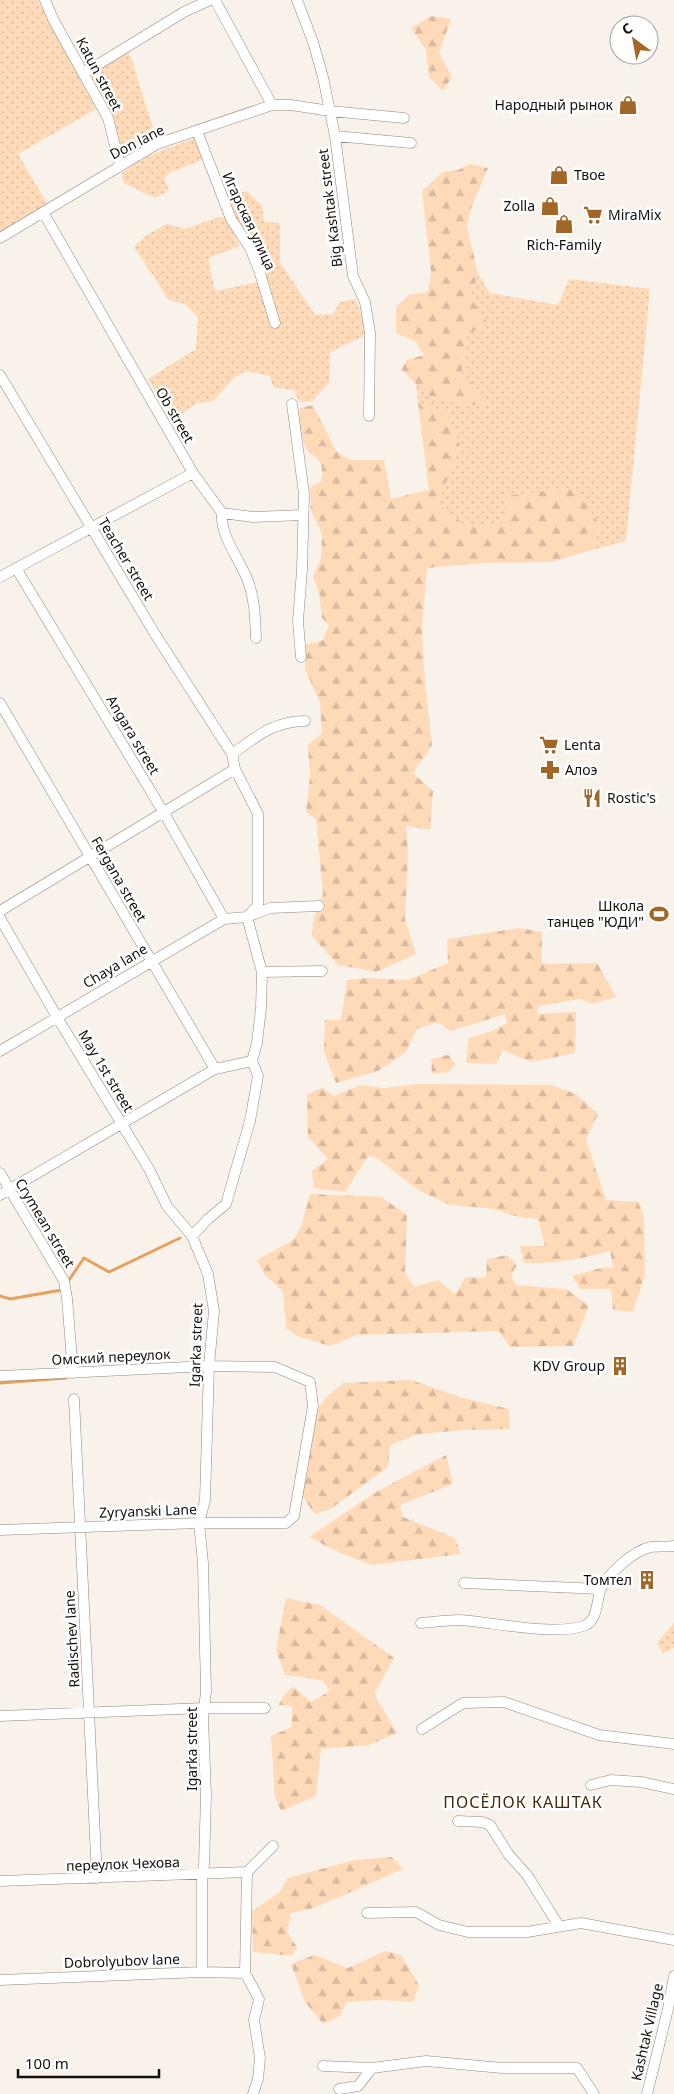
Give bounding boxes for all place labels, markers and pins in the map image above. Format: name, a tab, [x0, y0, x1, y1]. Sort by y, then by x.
shop icon: Народный рынок	[617, 94, 639, 116]
place label: Народный рынок	[495, 95, 614, 114]
shop icon: Твое	[548, 164, 570, 186]
place label: Твое	[574, 165, 606, 184]
shop icon: Zolla	[539, 195, 561, 217]
place label: Zolla	[503, 196, 535, 215]
supermarket icon: MiraMix	[582, 204, 604, 226]
place label: MiraMix	[608, 205, 662, 224]
shop icon: Rich-Family	[553, 213, 575, 235]
place label: Rich-Family	[527, 235, 602, 254]
supermarket icon: Lenta	[538, 734, 560, 756]
place label: Lenta	[564, 735, 601, 754]
pharmacy icon: Алоэ	[539, 759, 561, 781]
place label: Алоэ	[565, 760, 597, 779]
restaurant icon: Rostic's	[581, 787, 603, 809]
place label: Rostic's	[607, 788, 656, 807]
place label: Школа танцев "ЮДИ"	[547, 896, 644, 931]
sports icon: Школа танцев "ЮДИ"	[648, 903, 670, 925]
building icon: KDV Group	[609, 1355, 631, 1377]
place label: KDV Group	[533, 1356, 605, 1375]
building icon: Томтел	[636, 1569, 658, 1591]
place label: Томтел	[583, 1570, 632, 1589]

